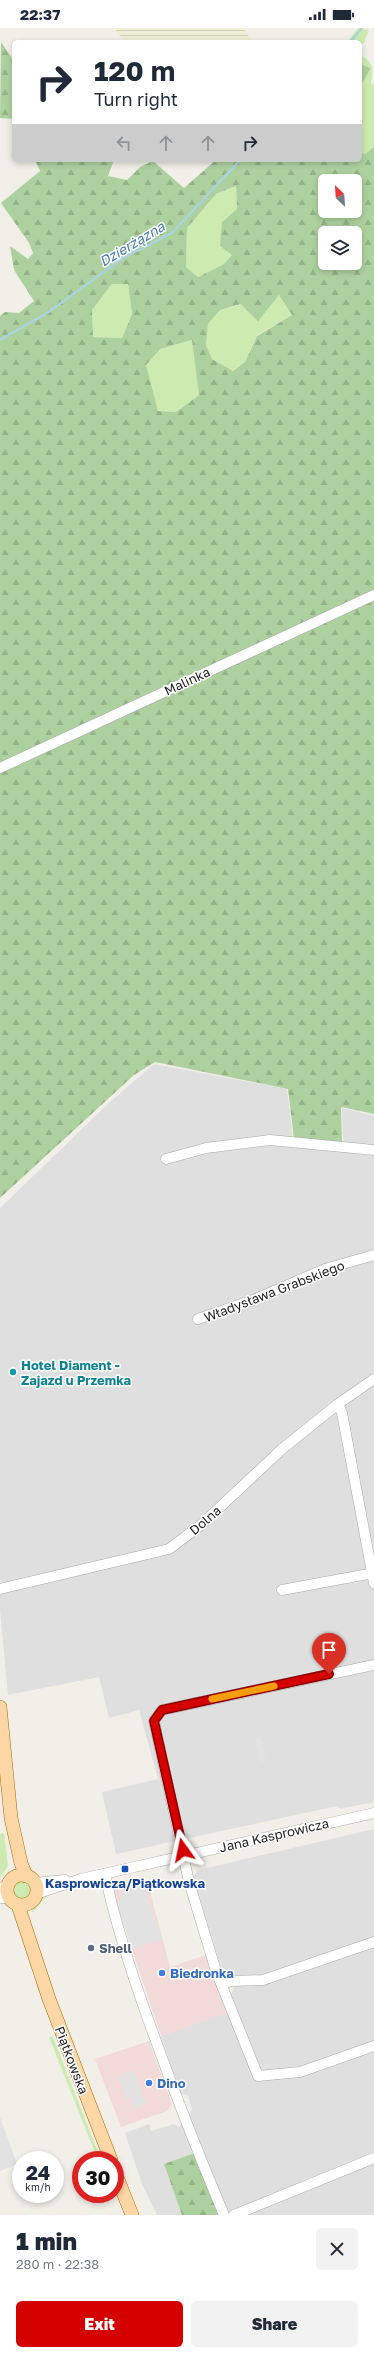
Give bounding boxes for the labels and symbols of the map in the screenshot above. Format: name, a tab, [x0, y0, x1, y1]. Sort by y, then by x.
north arrow	[318, 174, 362, 218]
water label: Dzierżązna	[96, 217, 168, 270]
street label: Malinka	[162, 663, 212, 699]
street label: Władysława Grabskiego	[202, 1257, 347, 1325]
place label: Hotel Diament - Zajazd u Przemka	[21, 1357, 132, 1388]
marker: Hotel Diament - Zajazd u Przemka	[8, 1367, 18, 1377]
street label: Dolna	[186, 1502, 224, 1538]
pin	[312, 1633, 346, 1674]
street label: Jana Kasprowicza	[218, 1815, 330, 1855]
position arrow	[162, 1829, 204, 1871]
marker: Kasprowicza/Piątkowska	[120, 1864, 130, 1874]
place label: Kasprowicza/Piątkowska	[45, 1875, 205, 1891]
place label: Shell	[99, 1940, 133, 1956]
marker: Shell	[86, 1943, 96, 1953]
place label: Biedronka	[170, 1965, 234, 1981]
marker: Biedronka	[157, 1968, 167, 1978]
street label: Piątkowska	[52, 2024, 92, 2096]
place label: Dino	[157, 2075, 186, 2091]
marker: Dino	[144, 2078, 154, 2088]
speed limit sign: 30	[72, 2151, 124, 2203]

